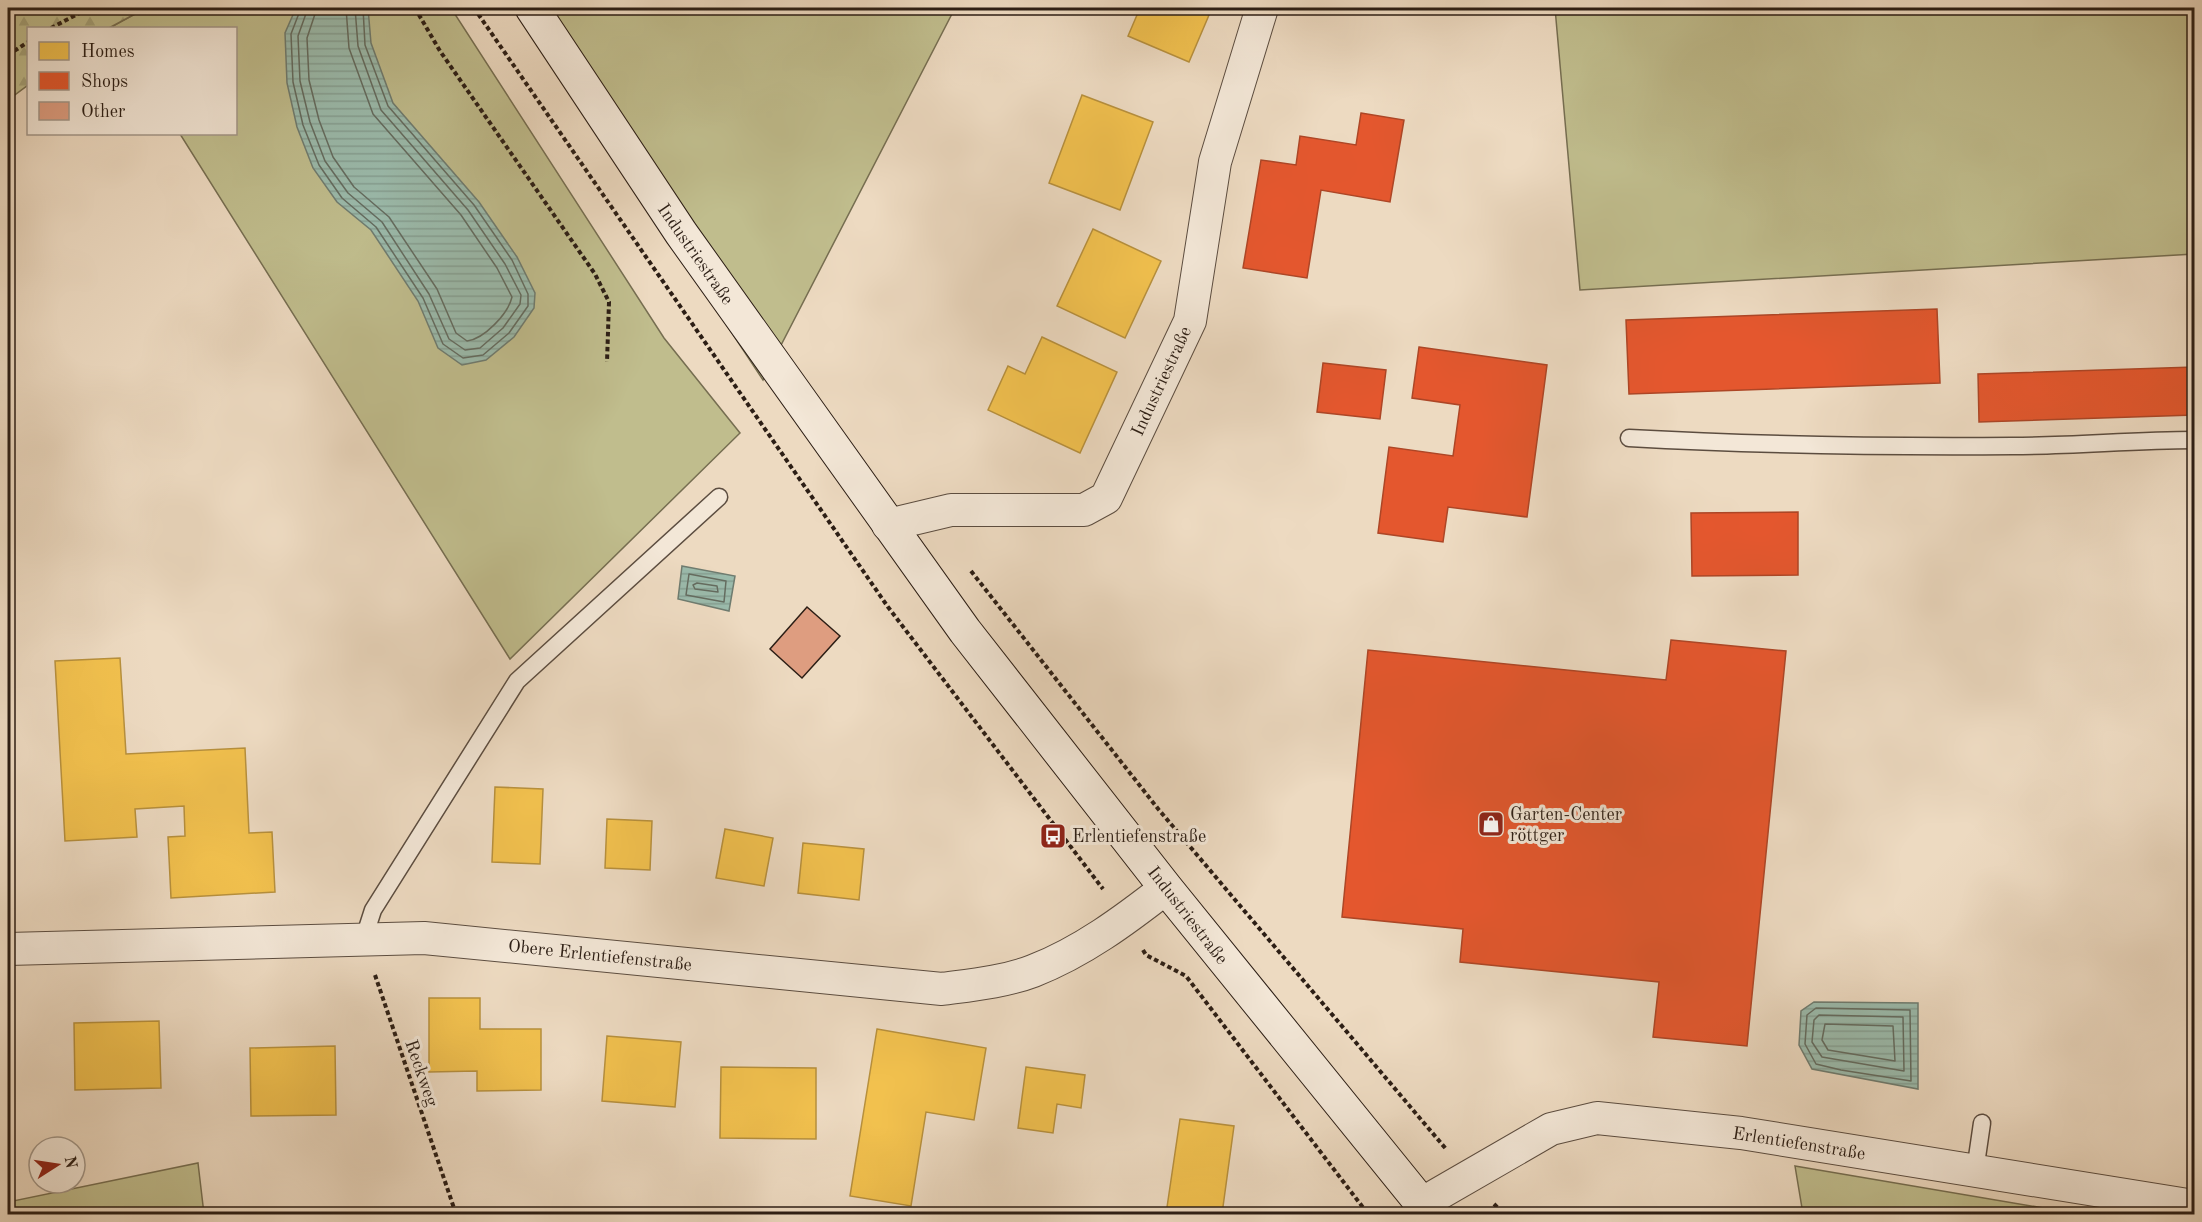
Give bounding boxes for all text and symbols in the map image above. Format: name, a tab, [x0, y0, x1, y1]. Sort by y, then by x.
legend	[27, 27, 237, 135]
text: Homes	[81, 43, 135, 61]
text: Shops	[81, 73, 128, 91]
text: Other	[81, 103, 126, 121]
street label: Industriestraße	[654, 201, 737, 308]
street label: Industriestraße	[1129, 324, 1195, 439]
place label: Garten-Center röttger	[1510, 806, 1623, 845]
shop icon: Garten-Center röttger	[1476, 809, 1506, 839]
bus stop icon: Erlentiefenstraße	[1038, 821, 1068, 851]
place label: Erlentiefenstraße	[1072, 828, 1206, 846]
street label: Industriestraße	[1144, 863, 1231, 968]
street label: Obere Erlentiefenstraße	[507, 937, 693, 975]
street label: Reckweg	[401, 1038, 441, 1109]
street label: Erlentiefenstraße	[1731, 1125, 1867, 1163]
north arrow	[27, 1135, 87, 1195]
text: N	[61, 1155, 79, 1171]

